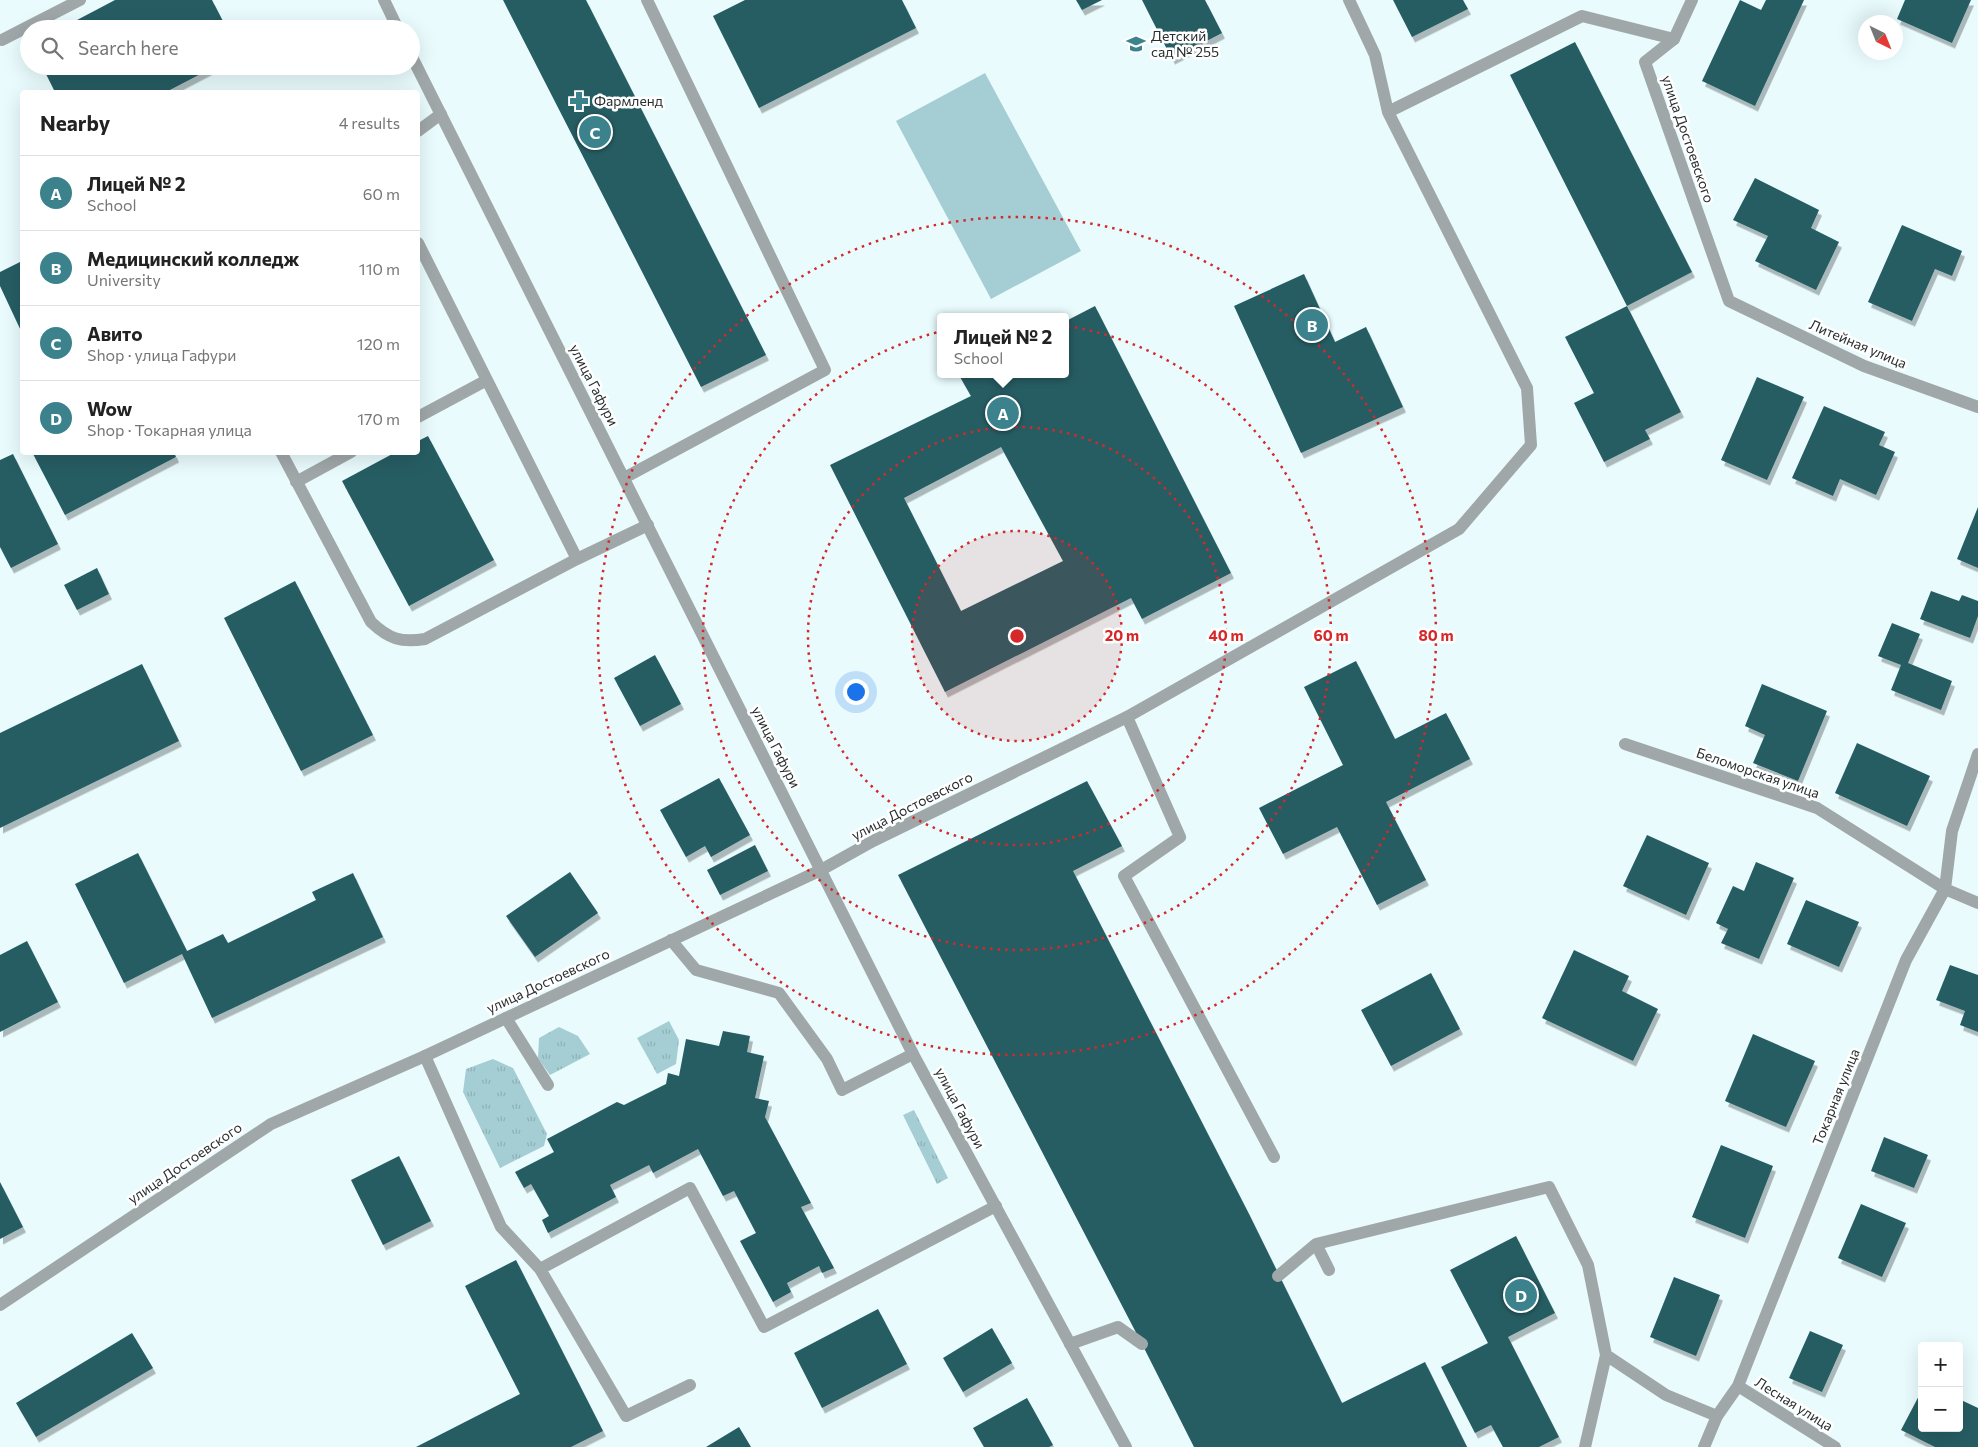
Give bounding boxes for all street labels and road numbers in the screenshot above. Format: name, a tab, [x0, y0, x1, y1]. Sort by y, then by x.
street label: улица Достоевского	[1659, 73, 1718, 205]
street label: Литейная улица	[1807, 315, 1909, 372]
street label: улица Гафури	[567, 341, 622, 428]
street label: улица Гафури	[749, 703, 804, 790]
street label: Беломорская улица	[1694, 743, 1822, 802]
street label: улица Достоевского	[848, 768, 975, 843]
street label: улица Достоевского	[484, 945, 612, 1017]
street label: Токарная улица	[1808, 1046, 1863, 1148]
street label: улица Гафури	[932, 1064, 989, 1151]
street label: улица Достоевского	[125, 1118, 245, 1207]
street label: Лесная улица	[1752, 1373, 1836, 1434]

